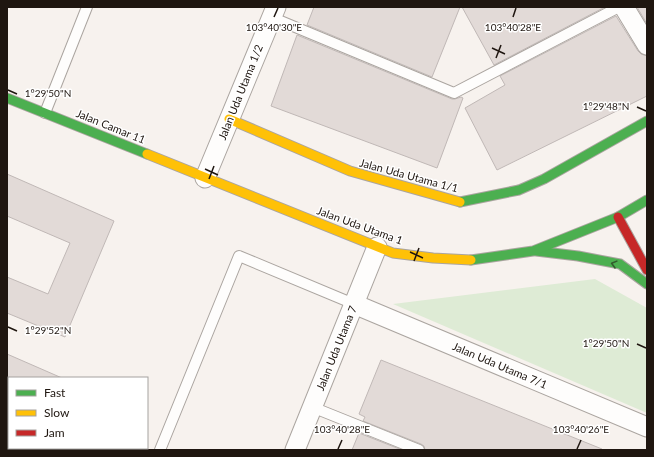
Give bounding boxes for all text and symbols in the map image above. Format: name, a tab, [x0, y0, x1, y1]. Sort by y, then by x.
text: 103°40'30"E	[246, 21, 302, 33]
text: 103°40'28"E	[485, 21, 541, 33]
street label: Jalan Uda Utama 1/2	[215, 42, 265, 142]
text: 1°29'50"N	[25, 87, 71, 99]
text: 1°29'48"N	[583, 100, 629, 112]
street label: Jalan Camar 11	[74, 106, 148, 146]
street label: Jalan Uda Utama 1/1	[358, 156, 460, 194]
street label: Jalan Uda Utama 1	[315, 203, 405, 247]
one-way arrow	[611, 260, 618, 268]
street label: Jalan Uda Utama 7	[313, 304, 359, 392]
text: 1°29'52"N	[25, 324, 71, 336]
text: 1°29'50"N	[583, 337, 629, 349]
street label: Jalan Uda Utama 7/1	[451, 339, 549, 391]
legend	[8, 377, 148, 449]
text: Fast	[44, 385, 66, 400]
text: Slow	[44, 405, 70, 420]
text: 103°40'28"E	[314, 423, 370, 435]
text: 103°40'26"E	[553, 423, 609, 435]
text: Jam	[44, 425, 65, 440]

